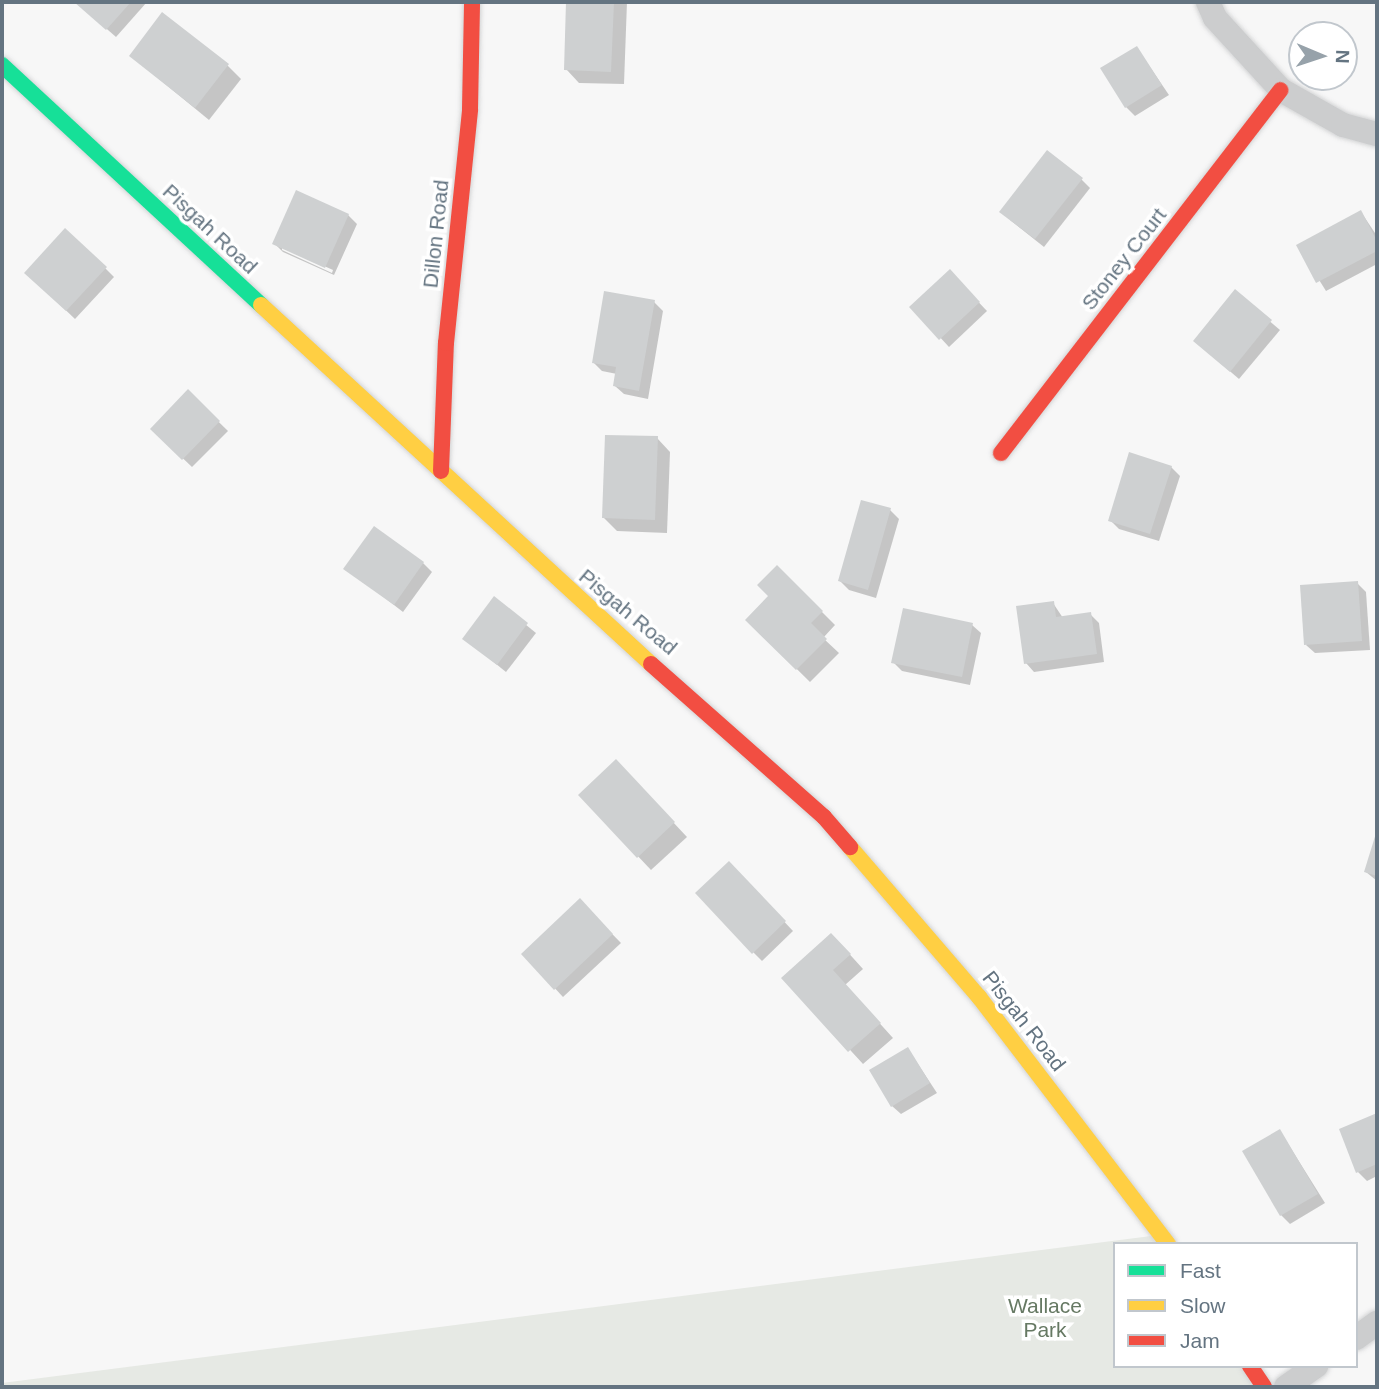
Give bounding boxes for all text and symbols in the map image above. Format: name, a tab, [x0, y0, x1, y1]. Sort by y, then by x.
north arrow	[1288, 21, 1358, 91]
text: N	[1332, 49, 1353, 64]
street label: Pisgah Road	[157, 179, 263, 279]
street label: Dillon Road	[418, 179, 454, 289]
street label: Stoney Court	[1076, 203, 1172, 315]
street label: Pisgah Road	[574, 564, 682, 660]
street label: Pisgah Road	[977, 966, 1071, 1076]
legend	[1113, 1242, 1358, 1368]
text: Fast	[1180, 1259, 1221, 1282]
park label: Wallace Park	[1008, 1293, 1082, 1343]
text: Slow	[1180, 1294, 1226, 1317]
text: Jam	[1180, 1329, 1220, 1352]

